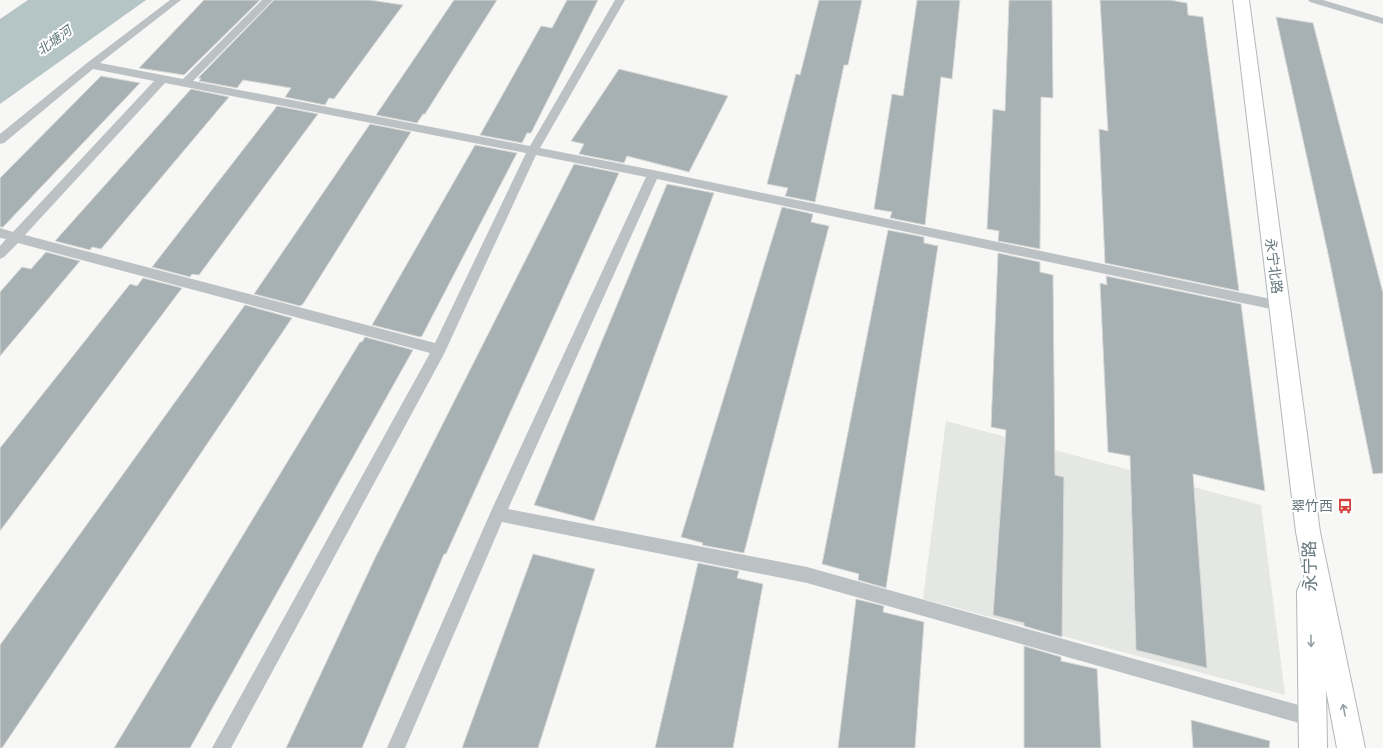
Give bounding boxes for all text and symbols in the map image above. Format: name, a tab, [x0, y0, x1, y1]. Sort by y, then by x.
water label: 北塘河	[34, 21, 76, 57]
street label: 永宁北路	[1263, 237, 1285, 295]
bus stop icon: 翠竹西	[1336, 497, 1354, 515]
place label: 翠竹西	[1291, 498, 1333, 514]
street label: 永宁路	[1299, 540, 1319, 592]
one-way arrow	[1307, 634, 1314, 647]
one-way arrow	[1339, 704, 1347, 717]

